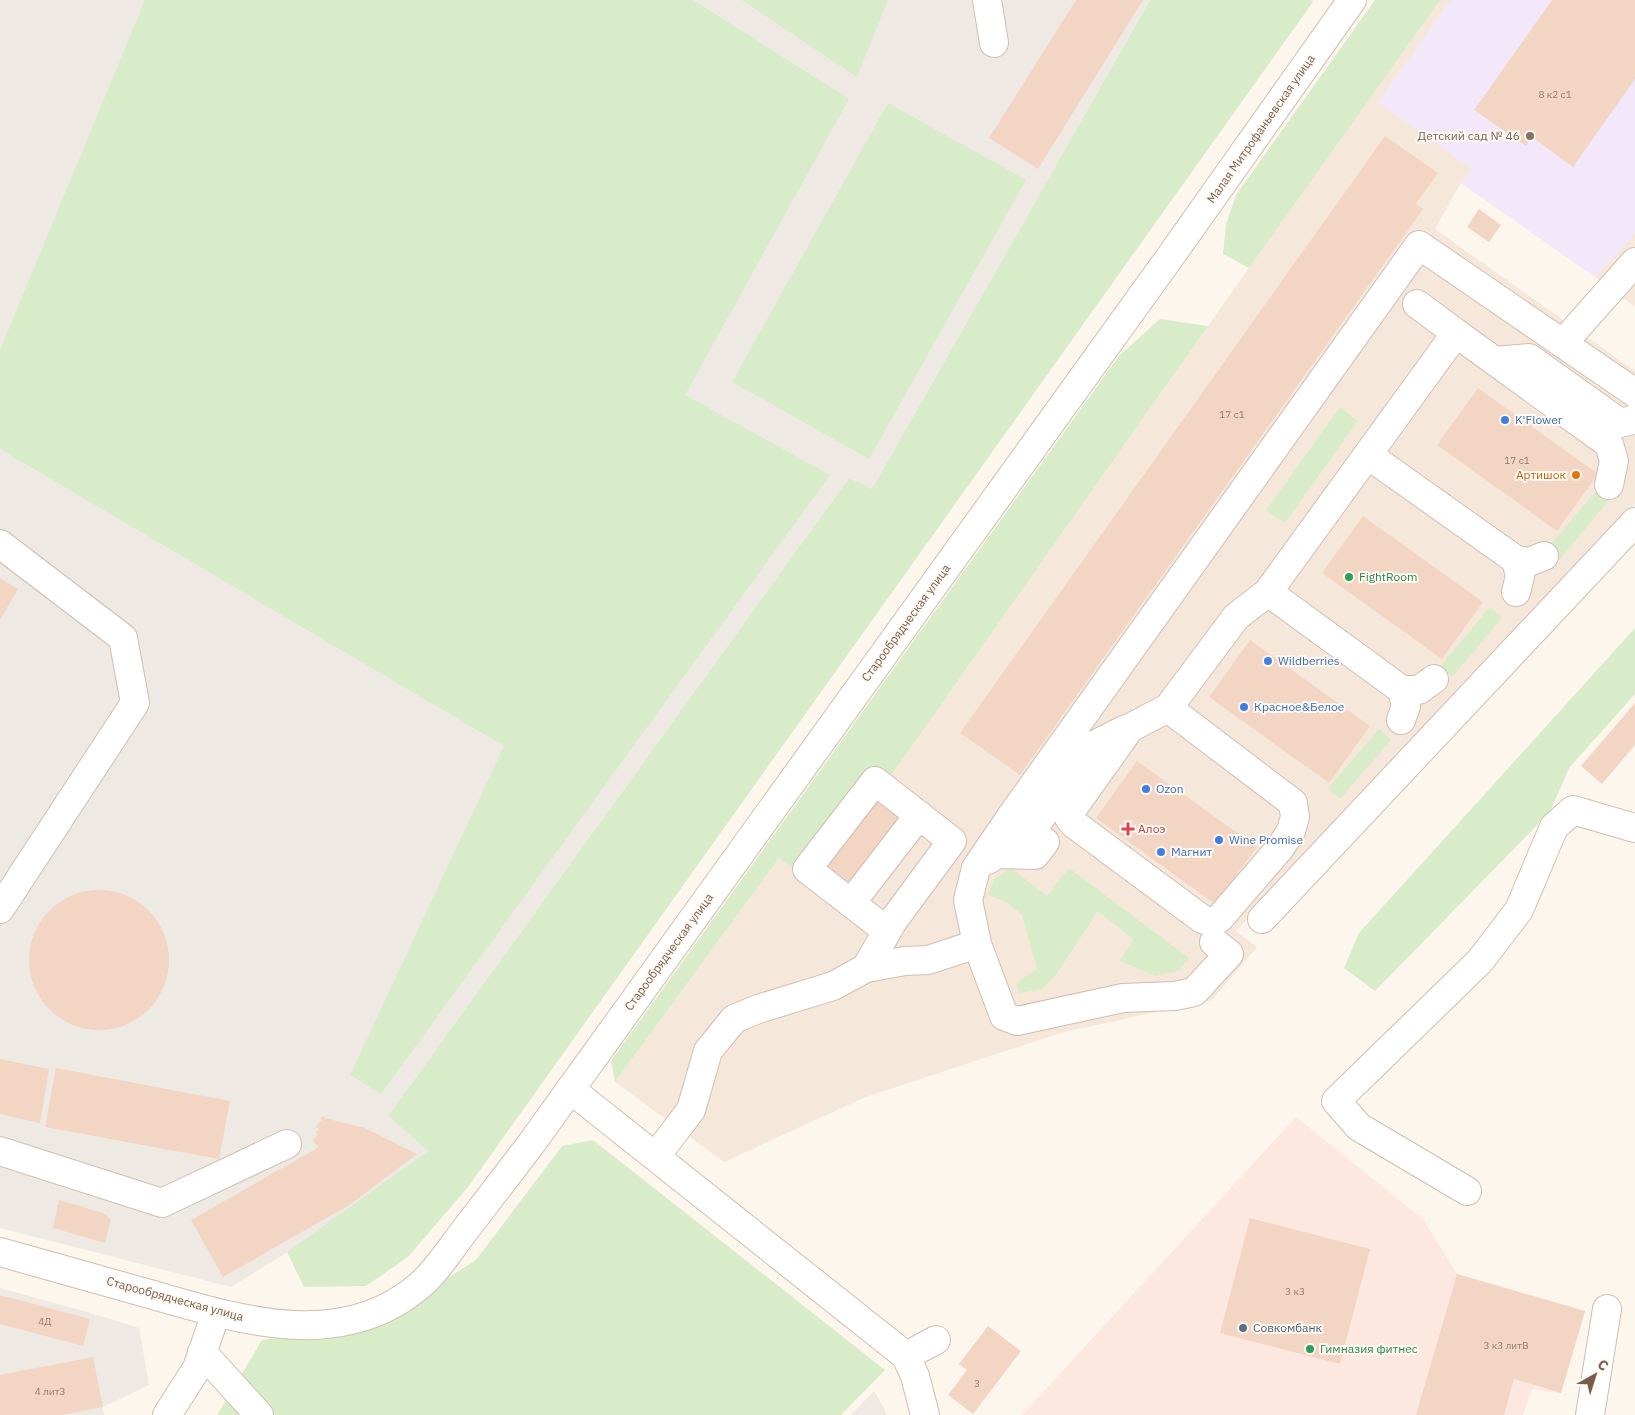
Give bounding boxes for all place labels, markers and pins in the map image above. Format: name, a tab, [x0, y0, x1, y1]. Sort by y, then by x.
place label: Детский сад № 46	[1418, 128, 1520, 143]
marker: Детский сад № 46	[1524, 130, 1536, 142]
place label: K'Flower	[1515, 412, 1563, 427]
marker: K'Flower	[1499, 414, 1511, 426]
place label: Артишок	[1516, 467, 1566, 482]
marker: Артишок	[1570, 469, 1582, 481]
place label: FightRoom	[1359, 569, 1418, 584]
marker: FightRoom	[1343, 571, 1355, 583]
place label: Wildberries	[1278, 653, 1340, 668]
marker: Wildberries	[1262, 655, 1274, 667]
place label: Красное&Белое	[1254, 699, 1345, 714]
marker: Красное&Белое	[1238, 701, 1250, 713]
place label: Ozon	[1156, 781, 1183, 796]
marker: Ozon	[1140, 783, 1152, 795]
place label: Алоэ	[1138, 821, 1165, 836]
marker: Алоэ	[1122, 823, 1134, 835]
place label: Wine Promise	[1229, 832, 1303, 847]
marker: Wine Promise	[1213, 834, 1225, 846]
place label: Магнит	[1171, 844, 1212, 859]
marker: Магнит	[1155, 846, 1167, 858]
place label: Совкомбанк	[1253, 1320, 1323, 1335]
marker: Совкомбанк	[1237, 1322, 1249, 1334]
place label: Гимназия фитнес	[1320, 1341, 1418, 1356]
marker: Гимназия фитнес	[1304, 1343, 1316, 1355]

